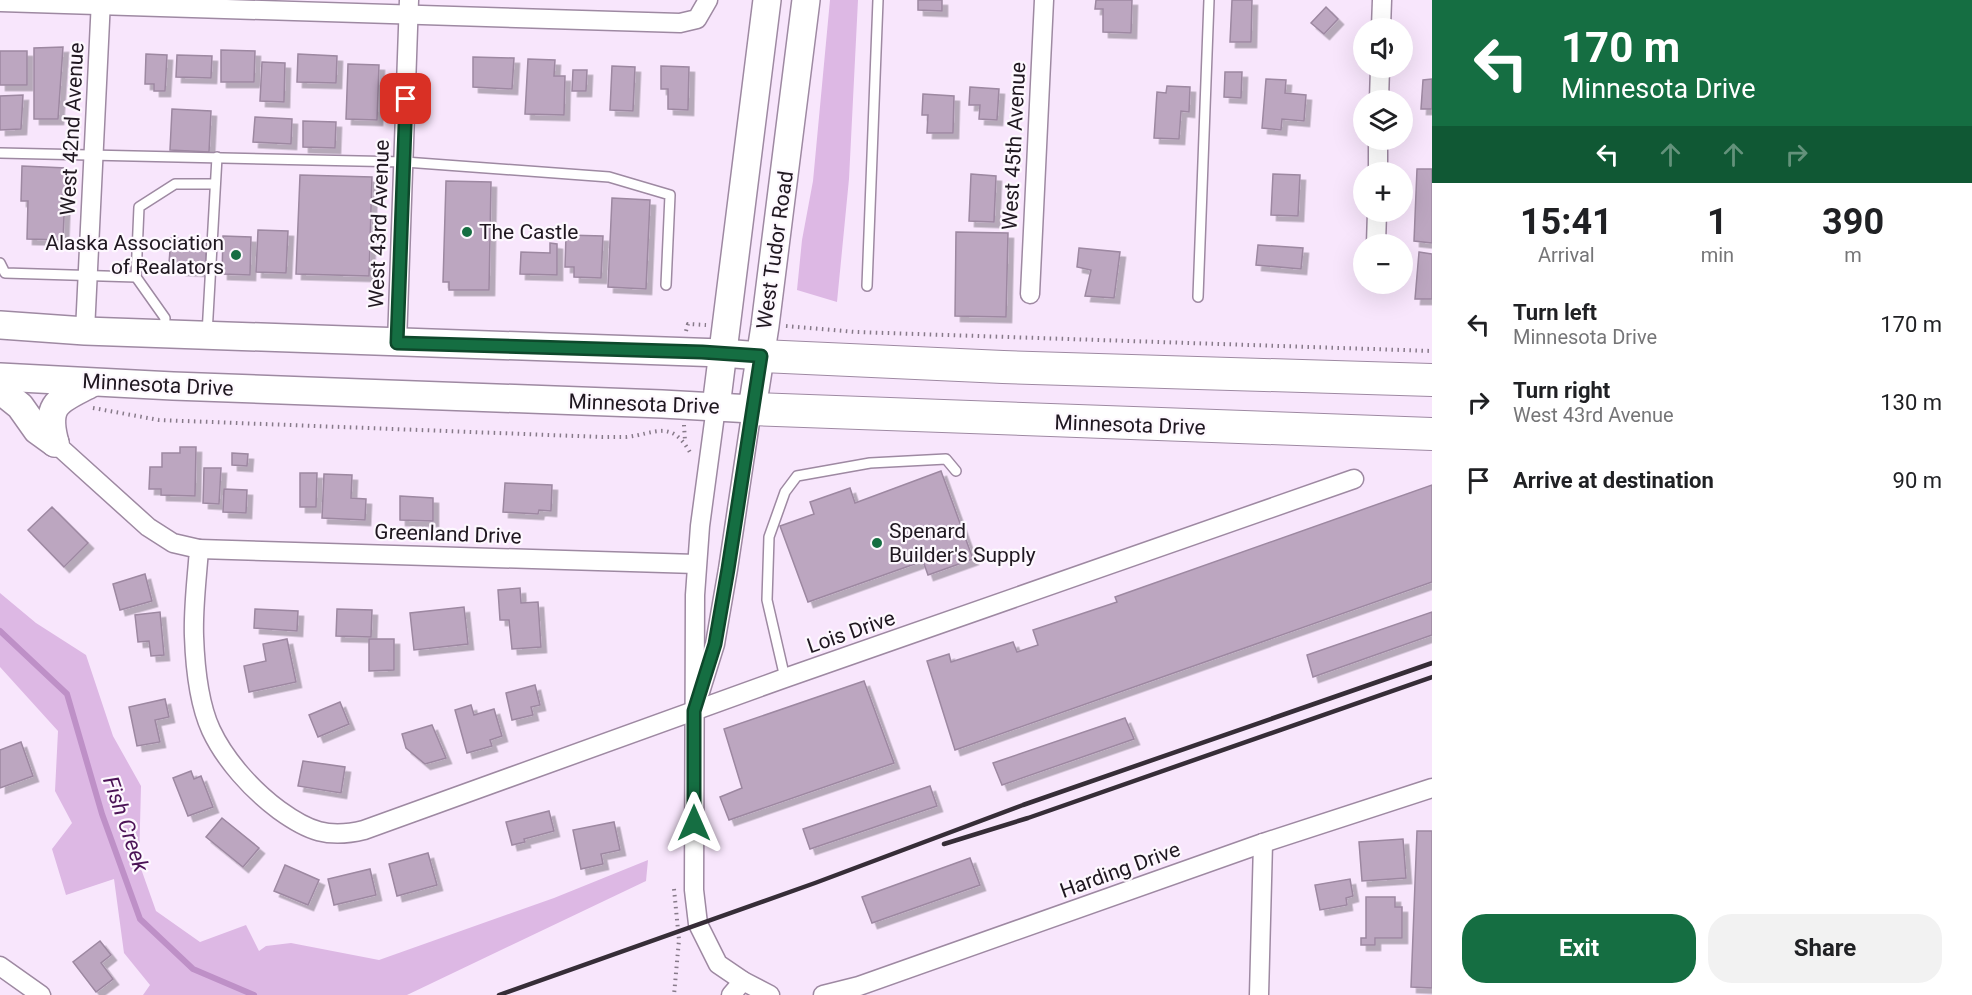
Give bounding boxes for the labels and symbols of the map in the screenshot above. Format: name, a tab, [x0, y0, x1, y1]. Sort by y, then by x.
street label: West 42nd Avenue	[55, 42, 89, 216]
street label: West 45th Avenue	[998, 61, 1030, 231]
pin	[380, 73, 431, 124]
street label: West 43rd Avenue	[364, 139, 394, 309]
street label: West Tudor Road	[752, 169, 798, 331]
place label: The Castle	[479, 220, 578, 244]
marker: The Castle	[460, 225, 474, 239]
place label: Alaska Association of Realators	[45, 231, 224, 279]
marker: Alaska Association of Realators	[229, 248, 243, 262]
street label: Minnesota Drive	[82, 369, 234, 401]
street label: Minnesota Drive	[568, 389, 720, 419]
street label: Minnesota Drive	[1054, 410, 1206, 440]
street label: Greenland Drive	[374, 519, 522, 549]
place label: Spenard Builder's Supply	[889, 519, 1036, 567]
marker: Spenard Builder's Supply	[870, 536, 884, 550]
street label: Lois Drive	[804, 606, 898, 658]
water label: Fish Creek	[98, 773, 154, 876]
position arrow	[662, 791, 726, 855]
street label: Harding Drive	[1057, 837, 1183, 903]

